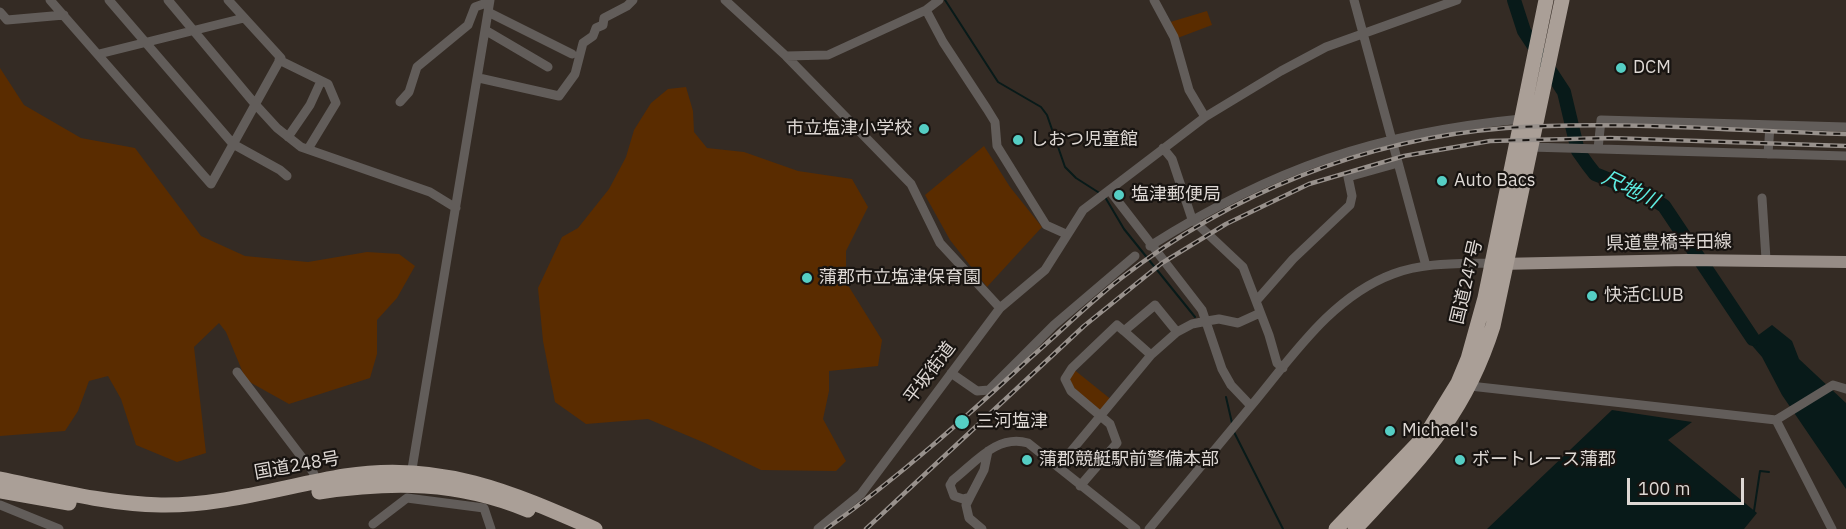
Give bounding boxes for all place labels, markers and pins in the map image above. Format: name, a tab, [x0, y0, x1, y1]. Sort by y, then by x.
place label: DCM	[1633, 57, 1671, 79]
marker: DCM	[1614, 61, 1628, 75]
place label: 市立塩津小学校	[786, 118, 912, 140]
marker: 市立塩津小学校	[917, 122, 931, 136]
place label: しおつ児童館	[1030, 129, 1138, 151]
marker: しおつ児童館	[1011, 133, 1025, 147]
place label: Auto Bacs	[1454, 170, 1536, 192]
marker: Auto Bacs	[1435, 174, 1449, 188]
place label: 塩津郵便局	[1131, 184, 1221, 206]
marker: 塩津郵便局	[1112, 188, 1126, 202]
place label: 蒲郡市立塩津保育園	[819, 267, 981, 289]
marker: 蒲郡市立塩津保育園	[800, 271, 814, 285]
place label: 快活CLUB	[1604, 285, 1684, 307]
marker: 快活CLUB	[1585, 289, 1599, 303]
place label: 三河塩津	[976, 411, 1048, 433]
marker: 三河塩津	[953, 413, 971, 431]
place label: Michael's	[1402, 420, 1478, 442]
marker: Michael's	[1383, 424, 1397, 438]
place label: 蒲郡競艇駅前警備本部	[1039, 449, 1219, 471]
place label: ボートレース蒲郡	[1472, 449, 1616, 471]
marker: 蒲郡競艇駅前警備本部	[1020, 453, 1034, 467]
marker: ボートレース蒲郡	[1453, 453, 1467, 467]

